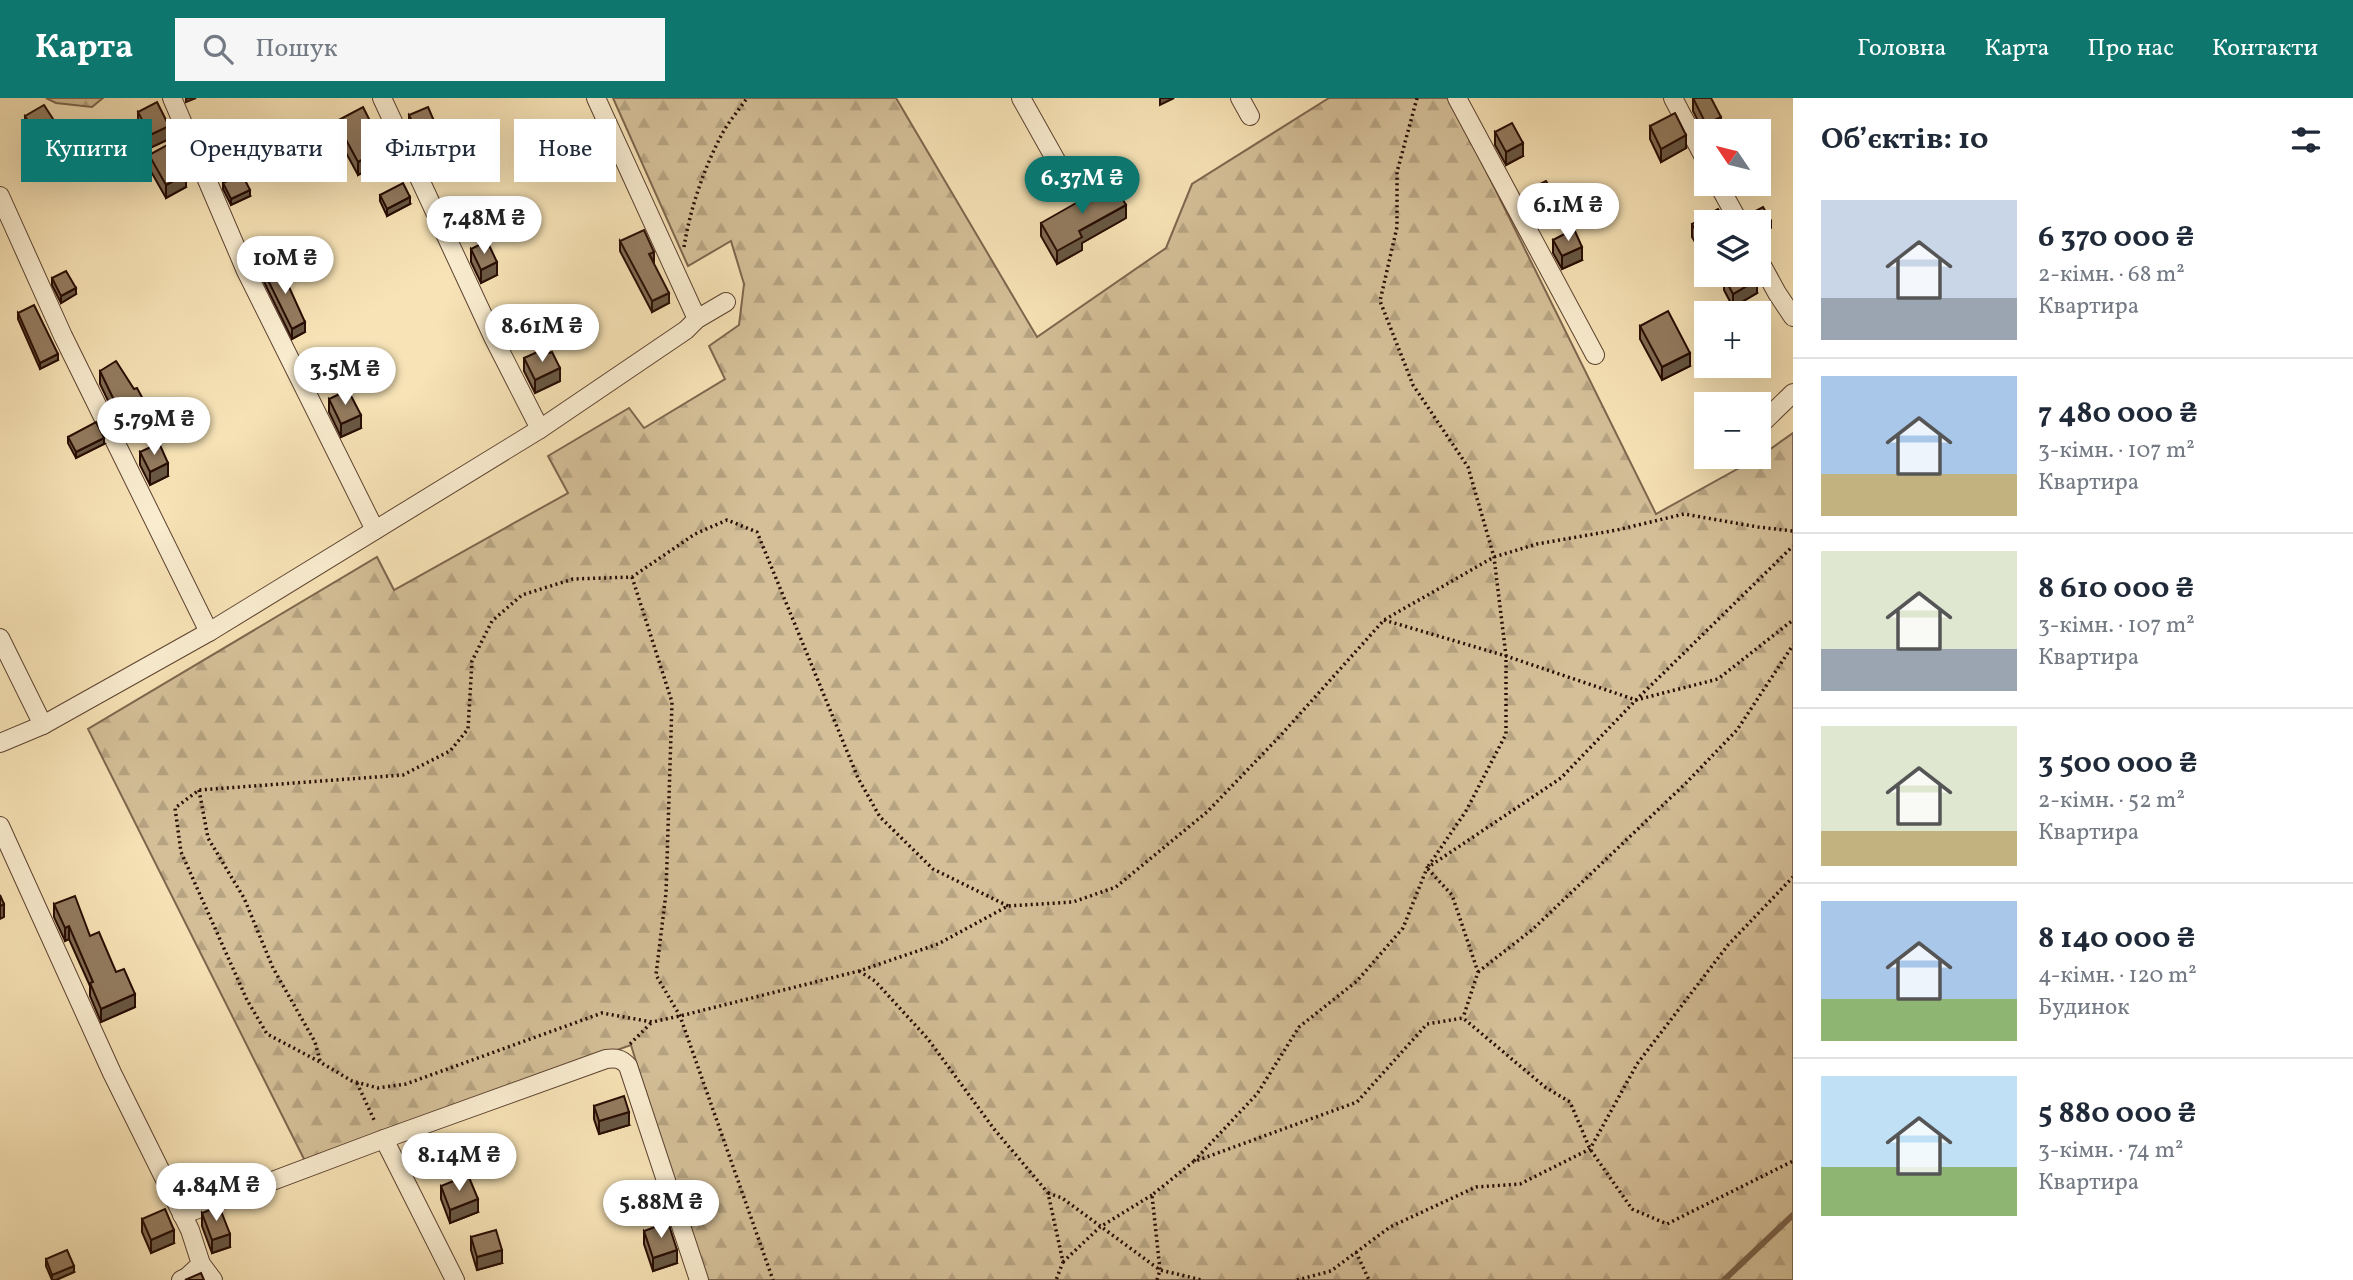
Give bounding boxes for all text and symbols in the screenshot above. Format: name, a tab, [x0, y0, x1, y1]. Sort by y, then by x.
search box	[175, 18, 665, 81]
text: Карта	[35, 26, 133, 72]
icon: search	[199, 30, 237, 68]
text: Пошук	[255, 31, 338, 67]
text: Головна	[1857, 32, 1946, 66]
text: Карта	[1984, 32, 2050, 66]
text: Про нас	[2088, 32, 2174, 66]
text: Контакти	[2212, 32, 2318, 66]
chip: Купити	[21, 119, 152, 182]
chip: Орендувати	[166, 119, 347, 182]
chip: Фільтри	[361, 119, 500, 182]
chip: Нове	[514, 119, 616, 182]
north arrow	[1694, 119, 1771, 196]
map controls	[1694, 119, 1771, 469]
text: Об’єктів: 10	[1821, 119, 1989, 161]
icon: filters	[2287, 121, 2325, 159]
pin: 6.37M ₴	[1017, 156, 1147, 216]
text: 6.37M ₴	[1041, 163, 1123, 195]
pin: 6.1M ₴	[1511, 184, 1625, 243]
text: 6.1M ₴	[1533, 190, 1603, 222]
pin: 7.48M ₴	[419, 197, 549, 256]
text: 7.48M ₴	[443, 203, 525, 235]
button: layers	[1694, 210, 1771, 287]
text: 6 370 000 ₴	[2038, 217, 2194, 259]
icon: home	[1877, 228, 1961, 312]
pin: 10M ₴	[236, 236, 334, 296]
text: 10M ₴	[253, 243, 317, 275]
text: 2-кімн. · 68 m²	[2038, 259, 2185, 291]
text: Квартира	[2038, 291, 2139, 323]
button: +	[1694, 301, 1771, 378]
pin: 8.61M ₴	[477, 304, 607, 364]
text: 8.61M ₴	[501, 311, 583, 343]
pin: 3.5M ₴	[288, 348, 402, 407]
text: 3.5M ₴	[310, 354, 380, 386]
button: −	[1694, 392, 1771, 469]
text: 7 480 000 ₴	[2038, 393, 2198, 435]
pin: 5.79M ₴	[89, 398, 219, 457]
text: 5.79M ₴	[113, 404, 195, 436]
icon: home	[1877, 404, 1961, 488]
text: 3-кімн. · 107 m²	[2038, 435, 2195, 467]
text: Квартира	[2038, 467, 2139, 499]
text: 8 610 000 ₴	[2038, 568, 2194, 610]
icon: home	[1877, 579, 1961, 663]
text: 3-кімн. · 107 m²	[2038, 610, 2195, 642]
text: Квартира	[2038, 642, 2139, 674]
text: 3 500 000 ₴	[2038, 743, 2198, 785]
icon: home	[1877, 754, 1961, 838]
text: 2-кімн. · 52 m²	[2038, 785, 2185, 817]
text: Квартира	[2038, 817, 2139, 849]
text: 8 140 000 ₴	[2038, 918, 2195, 960]
icon: home	[1877, 929, 1961, 1013]
text: 4-кімн. · 120 m²	[2038, 960, 2197, 992]
text: Будинок	[2038, 992, 2129, 1024]
text: 5 880 000 ₴	[2038, 1093, 2196, 1135]
icon: home	[1877, 1104, 1961, 1188]
pin: 8.14M ₴	[394, 1134, 524, 1193]
text: 3-кімн. · 74 m²	[2038, 1135, 2184, 1167]
text: 8.14M ₴	[417, 1140, 501, 1172]
pin: 4.84M ₴	[151, 1164, 281, 1223]
text: Квартира	[2038, 1167, 2139, 1199]
text: 4.84M ₴	[172, 1170, 260, 1202]
pin: 5.88M ₴	[596, 1180, 726, 1240]
text: 5.88M ₴	[619, 1187, 703, 1219]

